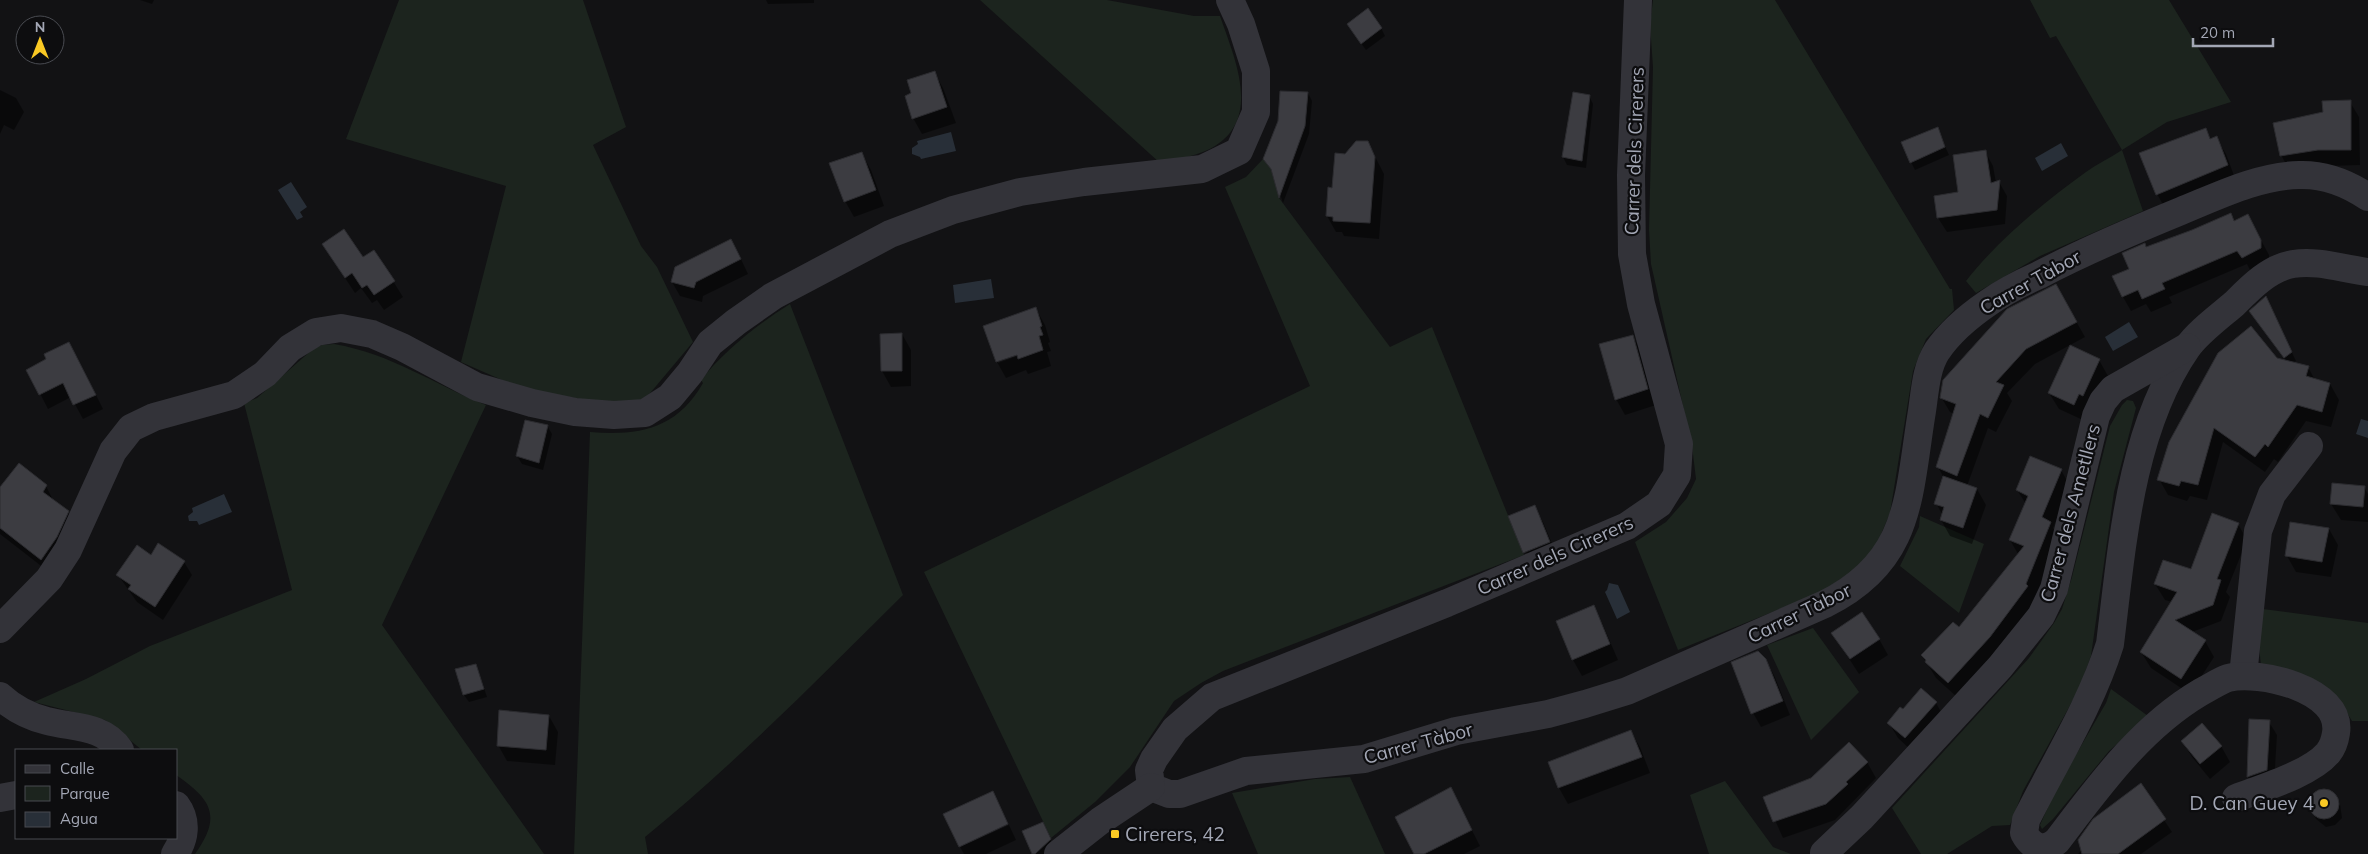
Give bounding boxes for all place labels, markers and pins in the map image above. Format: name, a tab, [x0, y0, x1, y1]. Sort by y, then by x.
place label: D. Can Guey 4	[2190, 791, 2314, 815]
marker: D. Can Guey 4	[2318, 797, 2330, 809]
place label: Cirerers, 42	[1125, 822, 1225, 846]
marker: Cirerers, 42	[1109, 828, 1121, 840]

